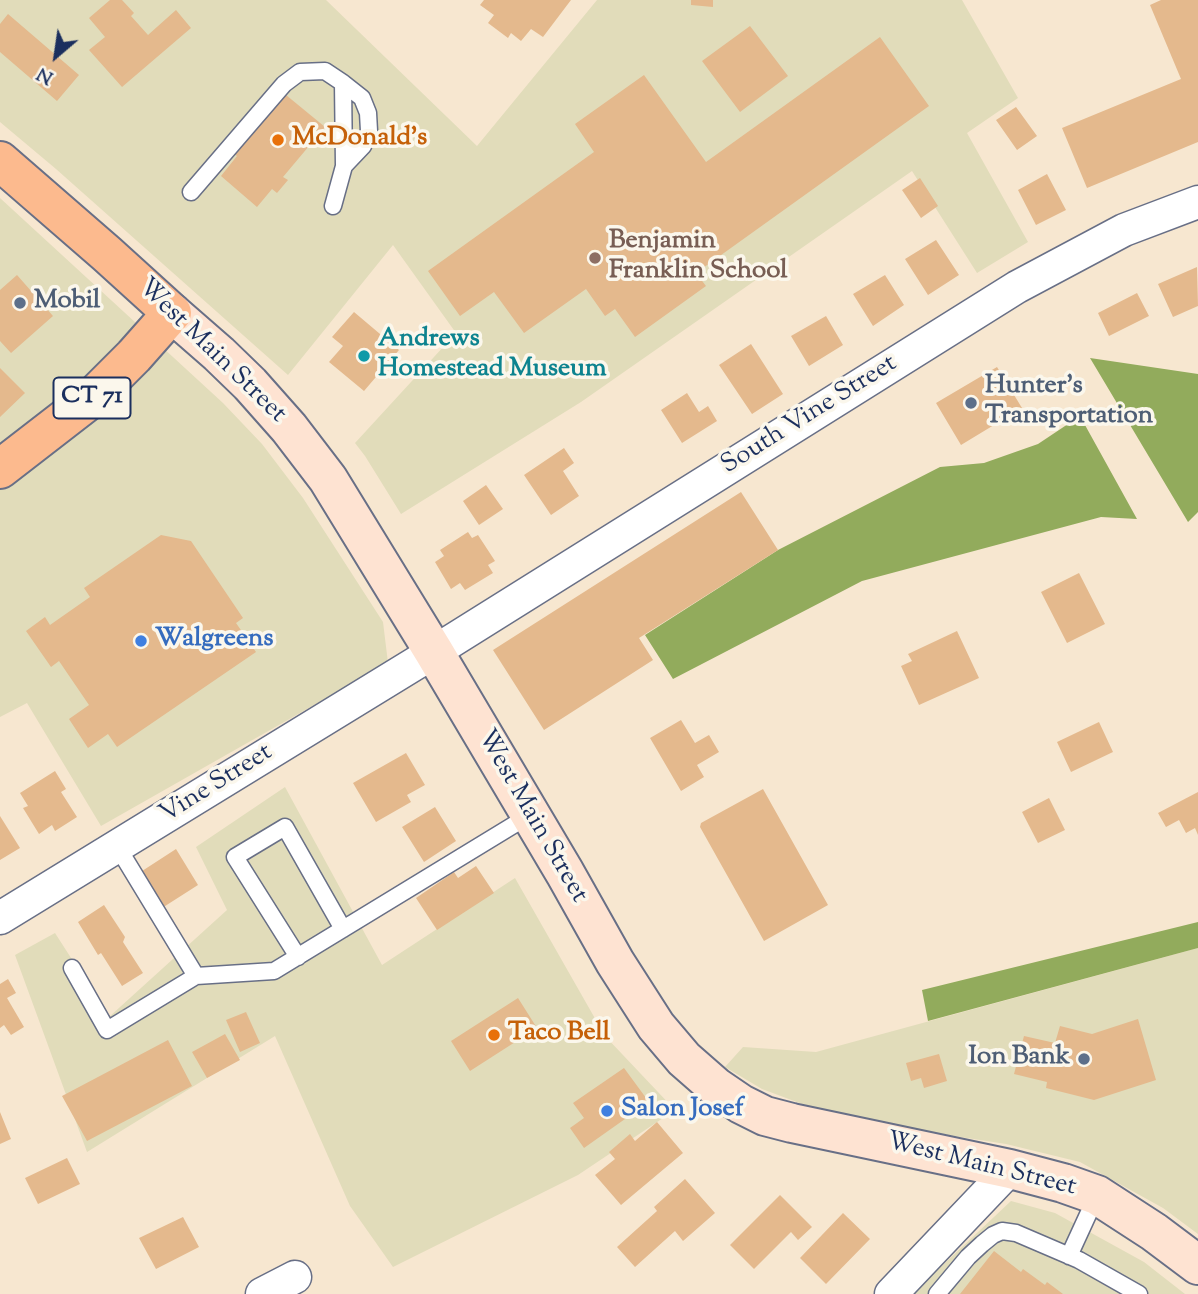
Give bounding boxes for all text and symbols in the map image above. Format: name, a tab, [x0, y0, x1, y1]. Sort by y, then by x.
north arrow	[21, 21, 91, 91]
text: N	[32, 59, 59, 90]
place label: McDonald's	[292, 124, 427, 156]
marker: McDonald's	[270, 132, 286, 148]
place label: Benjamin Franklin School	[609, 227, 788, 288]
marker: Benjamin Franklin School	[587, 250, 603, 266]
street label: West Main Street	[130, 273, 292, 431]
place label: Mobil	[34, 287, 100, 319]
marker: Mobil	[12, 295, 28, 311]
place label: Andrews Homestead Museum	[378, 325, 607, 386]
marker: Andrews Homestead Museum	[356, 348, 372, 364]
street label: South Vine Street	[716, 349, 904, 483]
place label: Hunter's Transportation	[985, 372, 1153, 434]
road number: CT 71	[54, 377, 130, 418]
marker: Hunter's Transportation	[963, 395, 979, 411]
place label: Walgreens	[155, 625, 274, 657]
marker: Walgreens	[133, 633, 149, 649]
street label: West Main Street	[469, 725, 593, 909]
street label: Vine Street	[155, 738, 279, 832]
place label: Taco Bell	[508, 1019, 610, 1051]
marker: Taco Bell	[486, 1027, 502, 1043]
place label: Ion Bank	[968, 1043, 1070, 1075]
marker: Ion Bank	[1076, 1051, 1092, 1067]
place label: Salon Josef	[621, 1095, 744, 1127]
marker: Salon Josef	[599, 1103, 615, 1119]
street label: West Main Street	[883, 1127, 1079, 1205]

